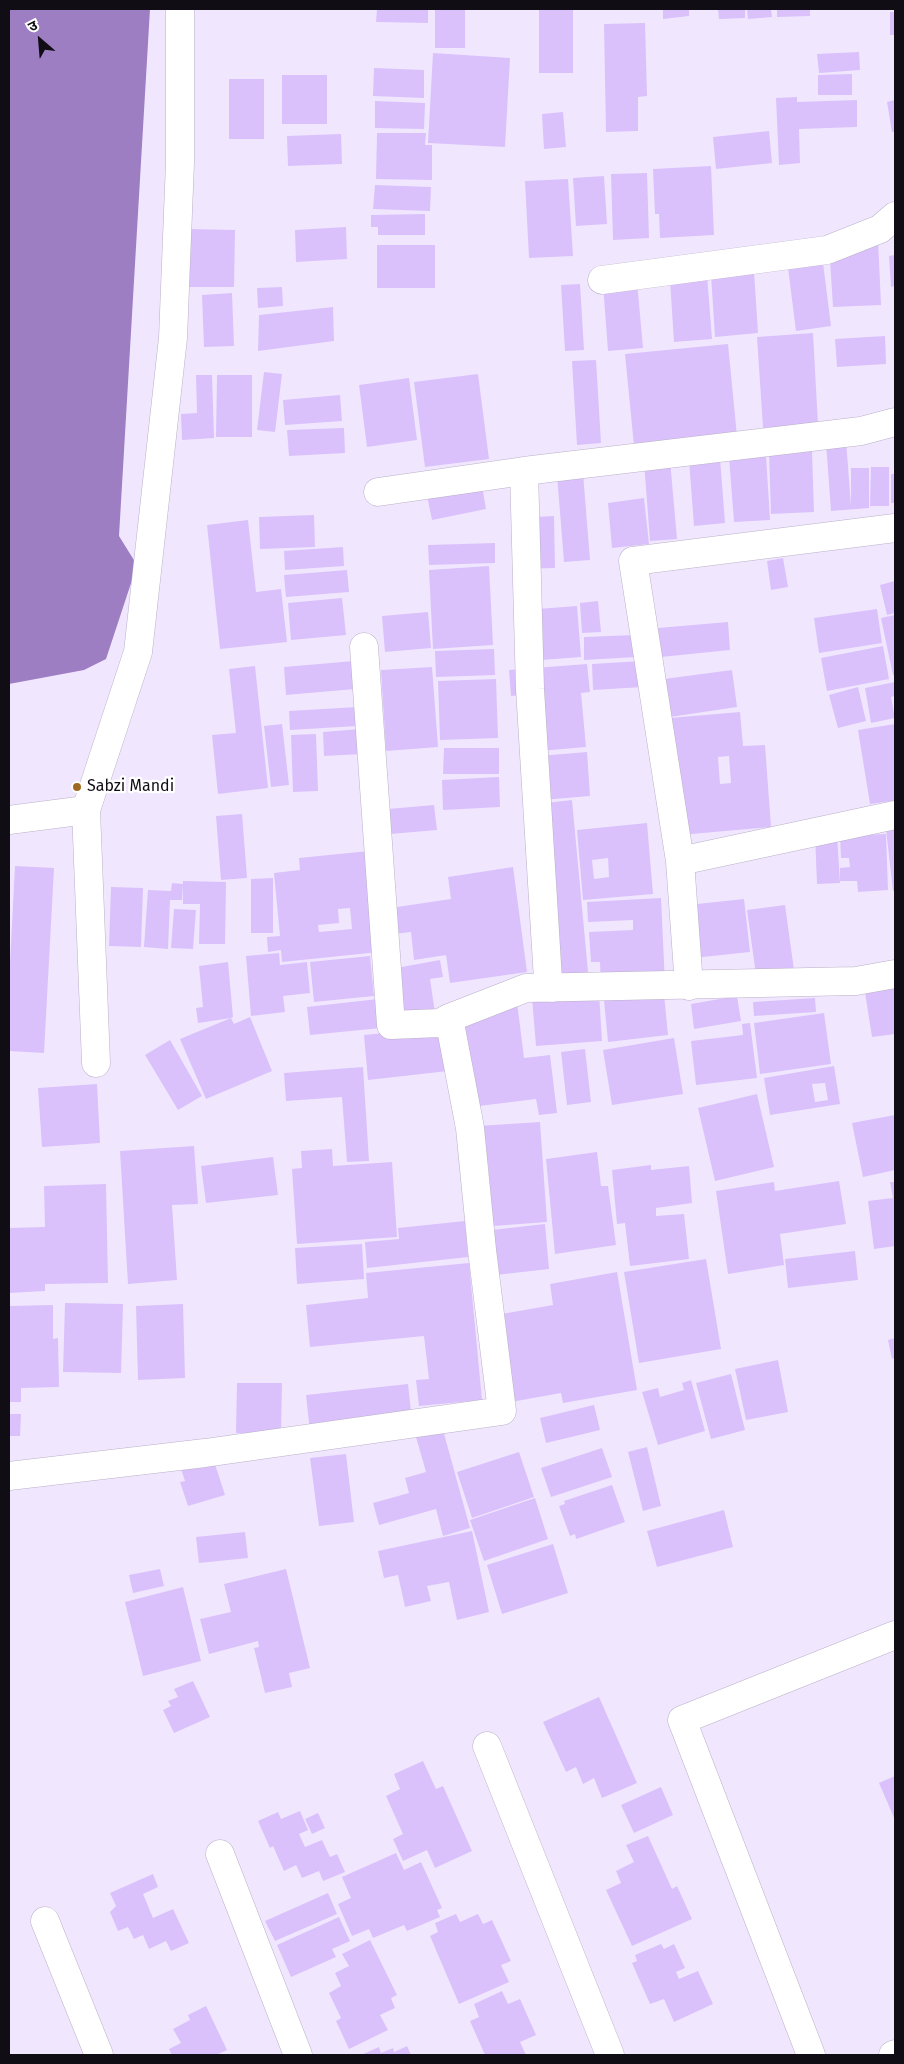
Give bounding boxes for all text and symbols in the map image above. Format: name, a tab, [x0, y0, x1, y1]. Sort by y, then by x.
north arrow	[15, 15, 65, 65]
text: उ	[25, 17, 40, 36]
place label: Sabzi Mandi	[87, 777, 174, 797]
marker: Sabzi Mandi	[71, 781, 83, 793]

